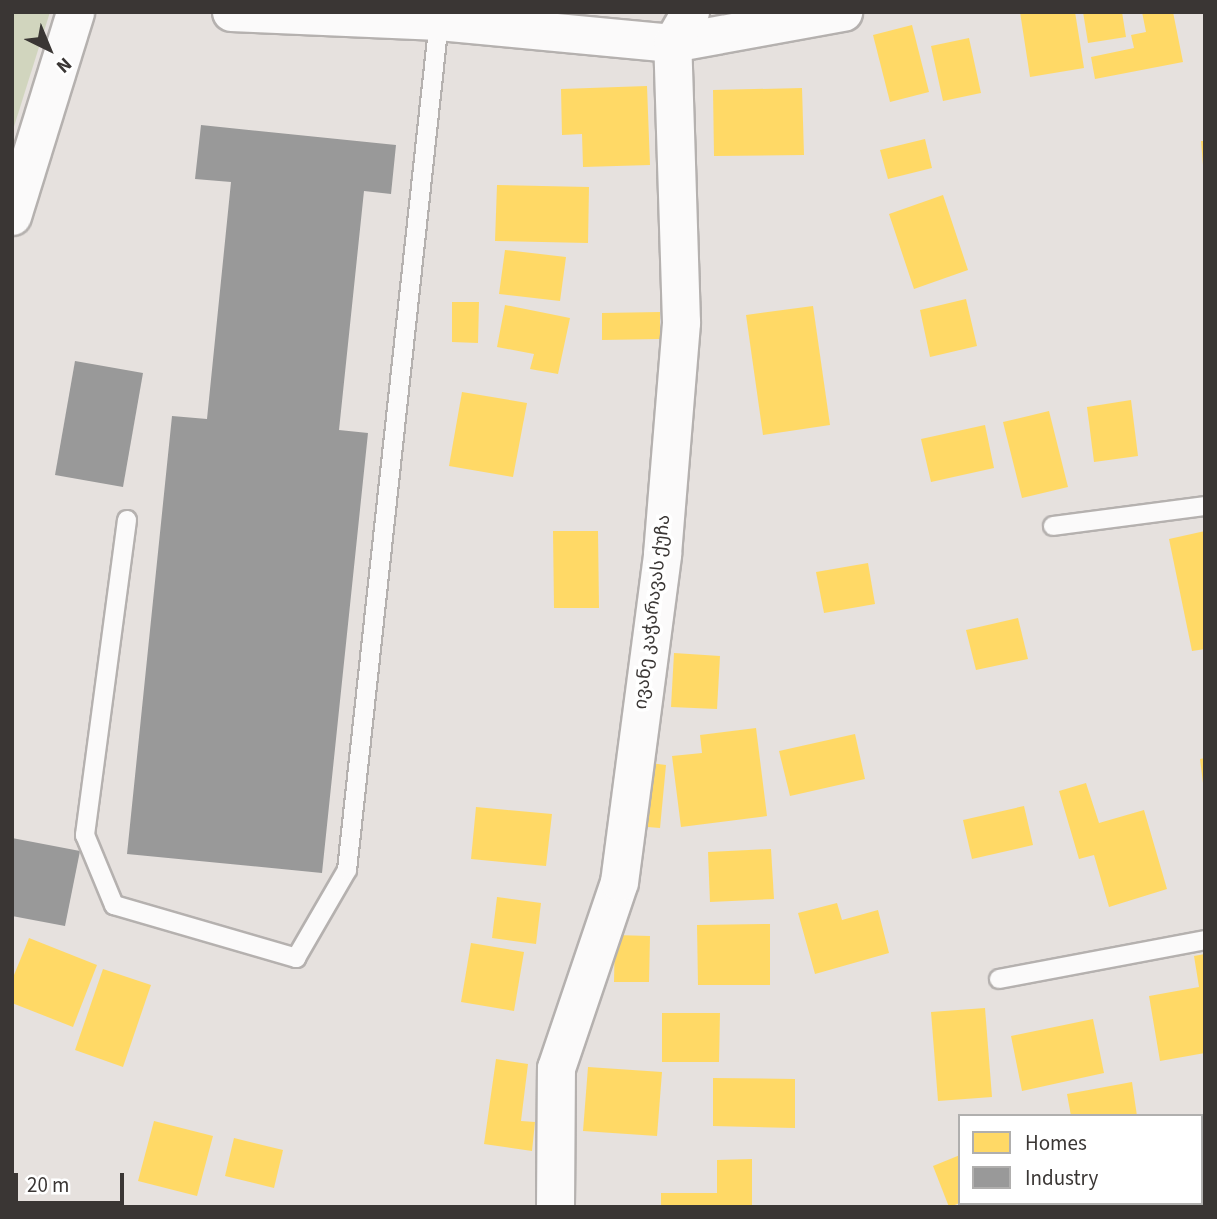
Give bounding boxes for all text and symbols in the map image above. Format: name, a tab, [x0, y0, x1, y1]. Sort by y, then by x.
north arrow	[14, 14, 84, 84]
text: N	[50, 51, 77, 79]
street label: ივანე კაჭარავას ქუჩა	[630, 514, 676, 710]
legend	[958, 1114, 1203, 1205]
text: Homes	[1025, 1128, 1087, 1158]
scale bar	[18, 1160, 128, 1204]
text: Industry	[1025, 1163, 1098, 1193]
text: 20 m	[27, 1170, 69, 1200]

